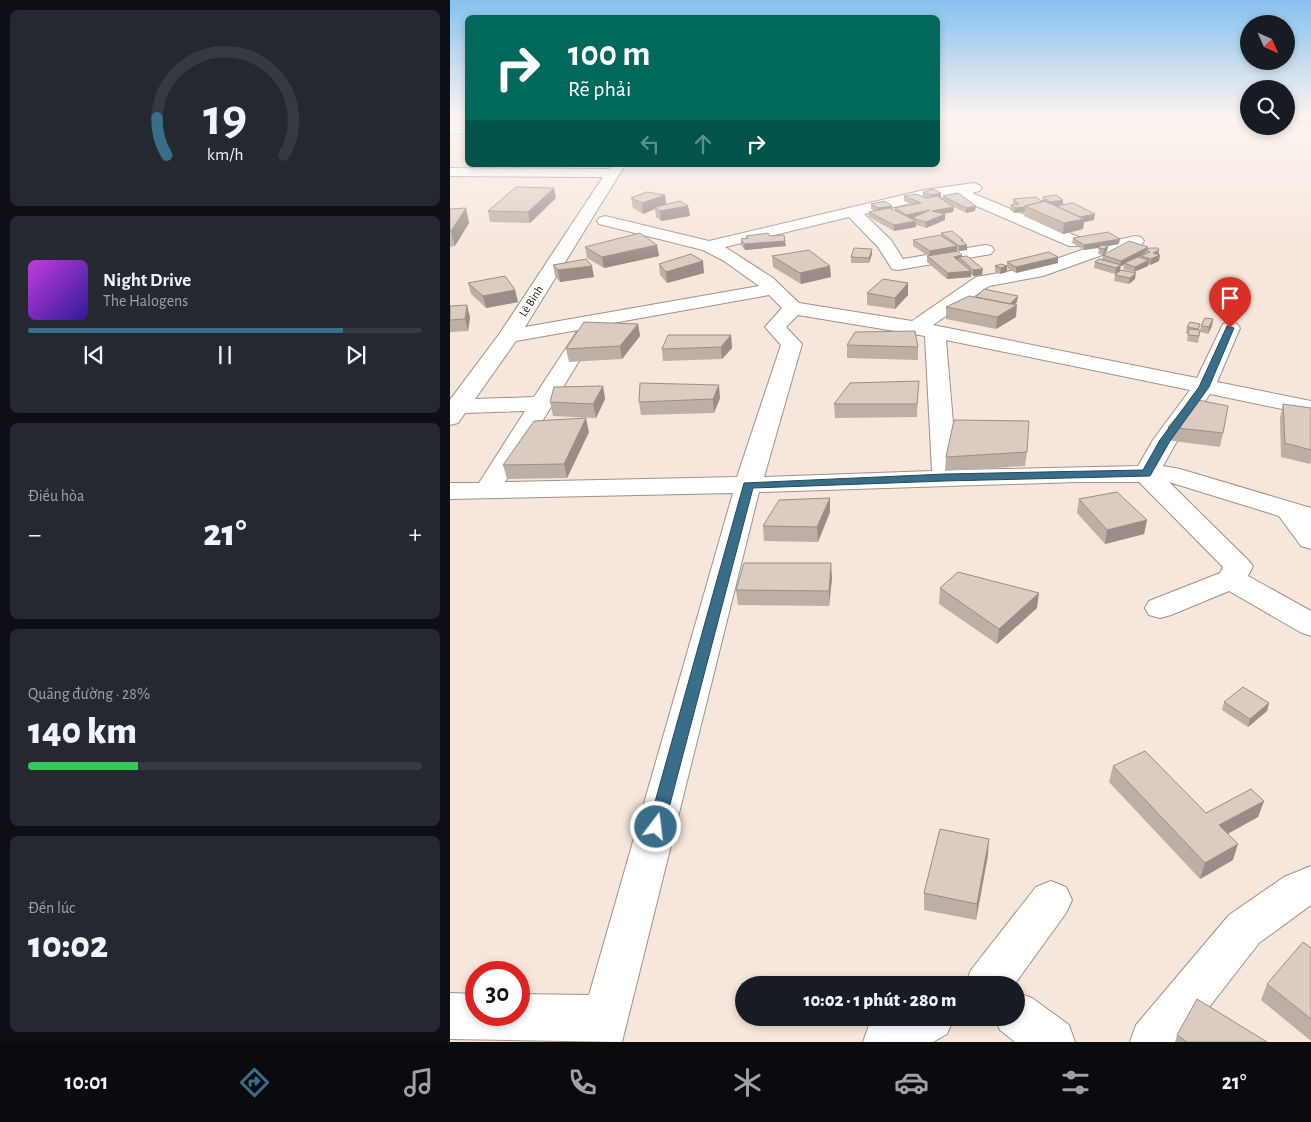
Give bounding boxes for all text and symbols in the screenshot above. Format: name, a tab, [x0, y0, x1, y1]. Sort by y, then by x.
north arrow	[1240, 15, 1295, 70]
map controls	[1240, 15, 1295, 135]
icon: right	[485, 35, 550, 100]
text: 100 m	[568, 37, 651, 72]
text: Rẽ phải	[568, 78, 631, 100]
button: search	[1240, 80, 1295, 135]
text: 19	[203, 92, 247, 144]
icon: left	[636, 130, 664, 158]
icon: ahead	[689, 130, 717, 158]
icon: right	[742, 130, 770, 158]
text: km/h	[207, 146, 243, 164]
text: Night Drive	[103, 271, 191, 290]
pin	[1209, 277, 1251, 328]
street label: Lê Bình	[517, 283, 545, 319]
icon: arrive	[1216, 284, 1244, 312]
text: The Halogens	[103, 293, 188, 309]
icon: previous	[80, 341, 108, 369]
icon: pause	[211, 341, 239, 369]
icon: next	[342, 341, 370, 369]
text: Điều hòa	[28, 488, 84, 504]
text: 21°	[203, 515, 247, 553]
text: −	[28, 521, 41, 549]
text: +	[409, 521, 422, 549]
text: Quãng đường · 28%	[28, 686, 150, 702]
text: 140 km	[28, 713, 137, 751]
position arrow	[629, 800, 681, 852]
text: Đến lúc	[28, 900, 75, 916]
text: 10:02	[28, 927, 108, 965]
speed limit sign: 30	[465, 961, 530, 1026]
text: 10:02 · 1 phút · 280 m	[803, 991, 957, 1010]
icon: directions	[237, 1065, 272, 1100]
icon: music	[401, 1065, 436, 1100]
icon: phone	[565, 1065, 600, 1100]
icon: climate	[730, 1065, 765, 1100]
icon: car	[894, 1065, 929, 1100]
icon: filters	[1058, 1065, 1093, 1100]
text: 10:01	[65, 1071, 108, 1093]
text: 21°	[1222, 1071, 1246, 1093]

